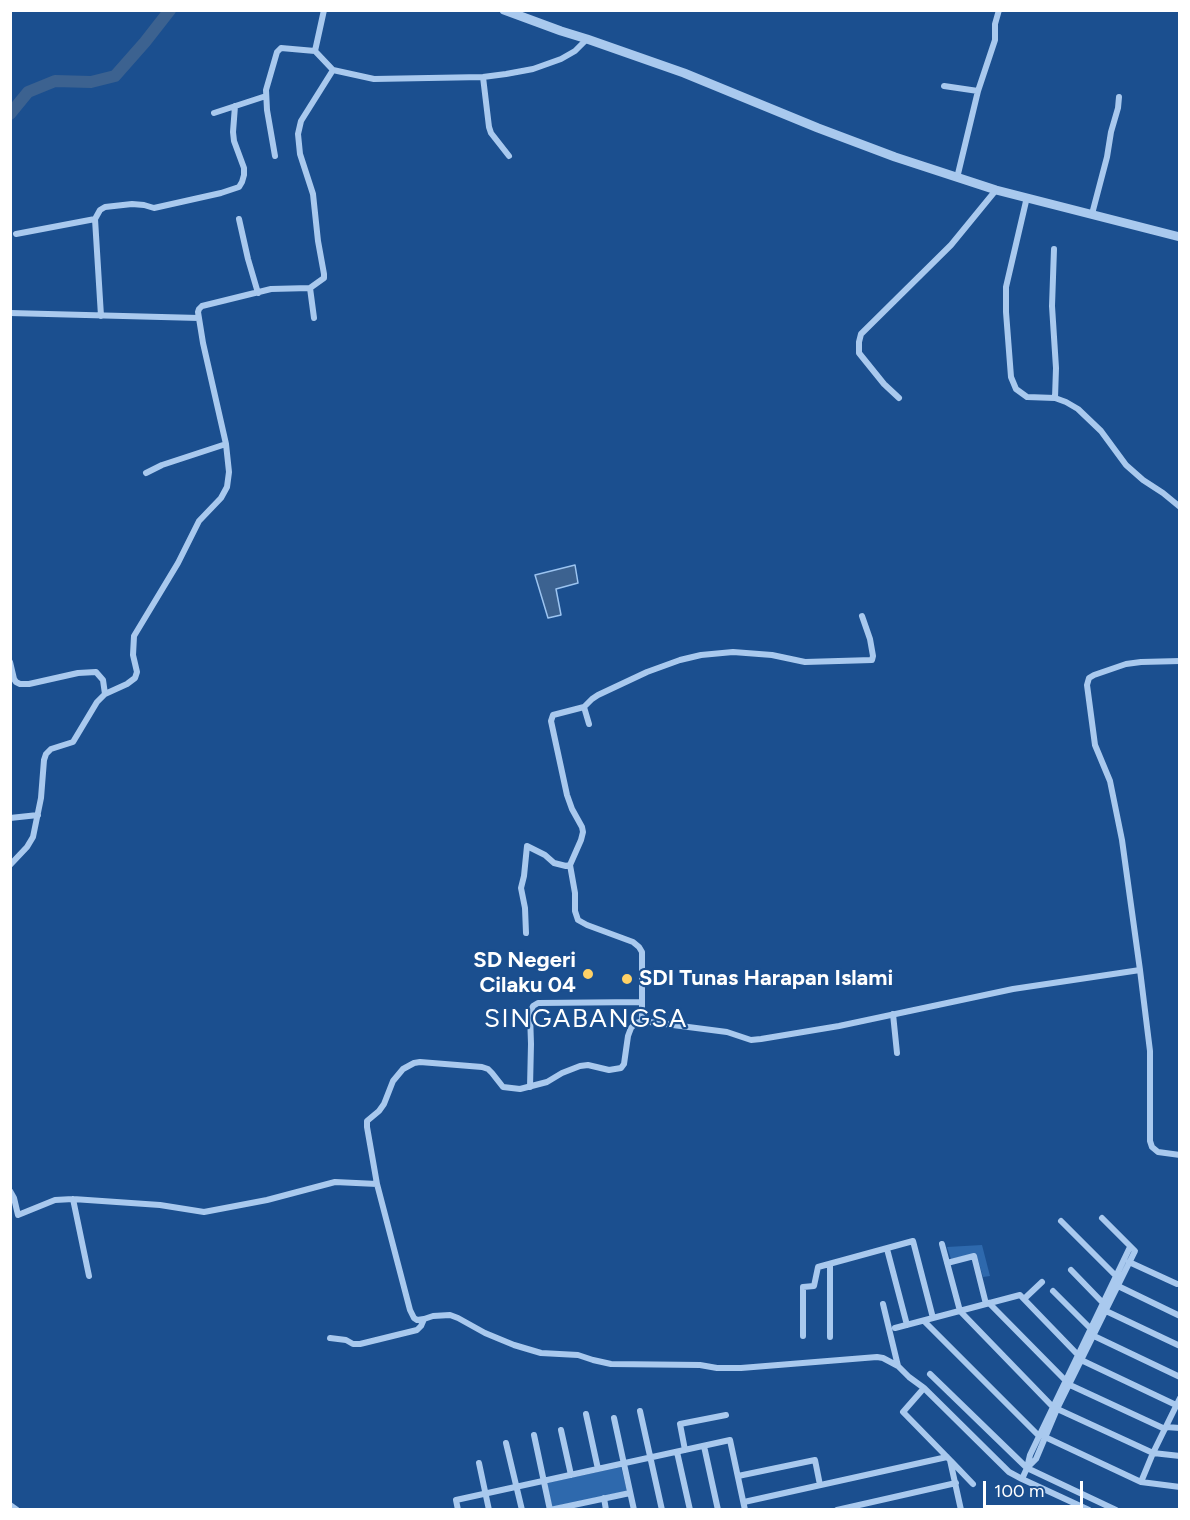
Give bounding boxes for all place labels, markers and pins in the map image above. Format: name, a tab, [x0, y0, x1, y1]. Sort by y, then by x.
place label: SD Negeri Cilaku 04	[473, 948, 576, 999]
place label: SDI Tunas Harapan Islami	[639, 966, 893, 992]
marker: SD Negeri Cilaku 04	[581, 967, 595, 981]
marker: SDI Tunas Harapan Islami	[620, 972, 634, 986]

